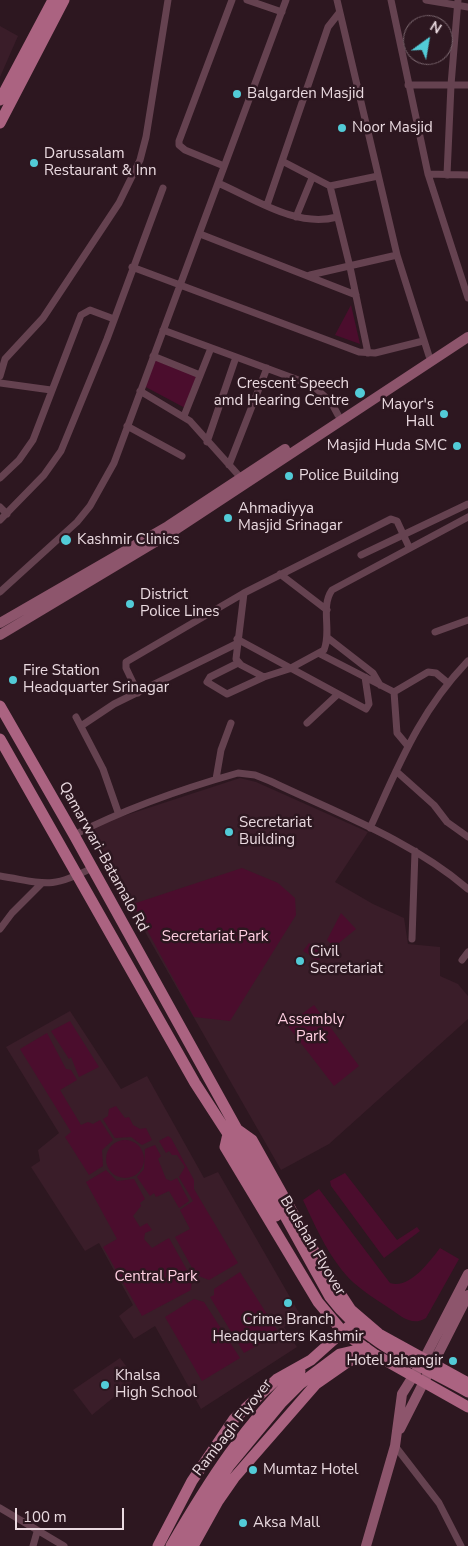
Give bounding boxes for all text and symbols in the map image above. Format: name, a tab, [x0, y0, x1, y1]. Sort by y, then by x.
north arrow	[403, 15, 453, 65]
text: N	[426, 17, 445, 39]
place label: Balgarden Masjid	[247, 85, 364, 103]
marker: Balgarden Masjid	[231, 88, 243, 100]
place label: Noor Masjid	[352, 119, 433, 137]
marker: Noor Masjid	[336, 122, 348, 134]
place label: Darussalam Restaurant & Inn	[44, 145, 157, 180]
marker: Darussalam Restaurant & Inn	[28, 157, 40, 169]
place label: Crescent Speech amd Hearing Centre	[214, 375, 349, 410]
marker: Crescent Speech amd Hearing Centre	[353, 386, 367, 400]
place label: Mayor's Hall	[381, 396, 434, 431]
marker: Mayor's Hall	[438, 408, 450, 420]
place label: Masjid Huda SMC	[327, 437, 447, 455]
marker: Masjid Huda SMC	[451, 440, 463, 452]
place label: Police Building	[299, 467, 399, 485]
marker: Police Building	[283, 470, 295, 482]
place label: Ahmadiyya Masjid Srinagar	[238, 500, 342, 535]
marker: Ahmadiyya Masjid Srinagar	[222, 512, 234, 524]
place label: Kashmir Clinics	[77, 531, 180, 549]
marker: Kashmir Clinics	[59, 533, 73, 547]
place label: District Police Lines	[140, 586, 219, 621]
marker: District Police Lines	[124, 598, 136, 610]
place label: Fire Station Headquarter Srinagar	[23, 662, 169, 697]
marker: Fire Station Headquarter Srinagar	[7, 674, 19, 686]
street label: Qamarwari-Batamalo Rd	[54, 779, 152, 935]
place label: Secretariat Building	[239, 814, 312, 849]
marker: Secretariat Building	[223, 826, 235, 838]
park label: Secretariat Park	[162, 928, 268, 946]
place label: Civil Secretariat	[310, 943, 383, 978]
marker: Civil Secretariat	[294, 955, 306, 967]
park label: Assembly Park	[278, 1011, 344, 1046]
street label: Budshah Flyover	[275, 1193, 349, 1299]
park label: Central Park	[115, 1268, 197, 1286]
marker: Crime Branch Headquarters Kashmir	[282, 1297, 294, 1309]
place label: Crime Branch Headquarters Kashmir	[212, 1311, 364, 1346]
place label: Hotel Jahangir	[346, 1352, 443, 1370]
marker: Hotel Jahangir	[447, 1355, 459, 1367]
place label: Khalsa High School	[115, 1367, 197, 1402]
street label: Rambagh Flyover	[190, 1376, 276, 1480]
marker: Khalsa High School	[99, 1379, 111, 1391]
place label: Mumtaz Hotel	[263, 1461, 358, 1479]
marker: Mumtaz Hotel	[247, 1464, 259, 1476]
scale bar	[18, 1498, 126, 1530]
text: 100 m	[23, 1507, 67, 1527]
place label: Aksa Mall	[253, 1514, 320, 1532]
marker: Aksa Mall	[237, 1517, 249, 1529]

